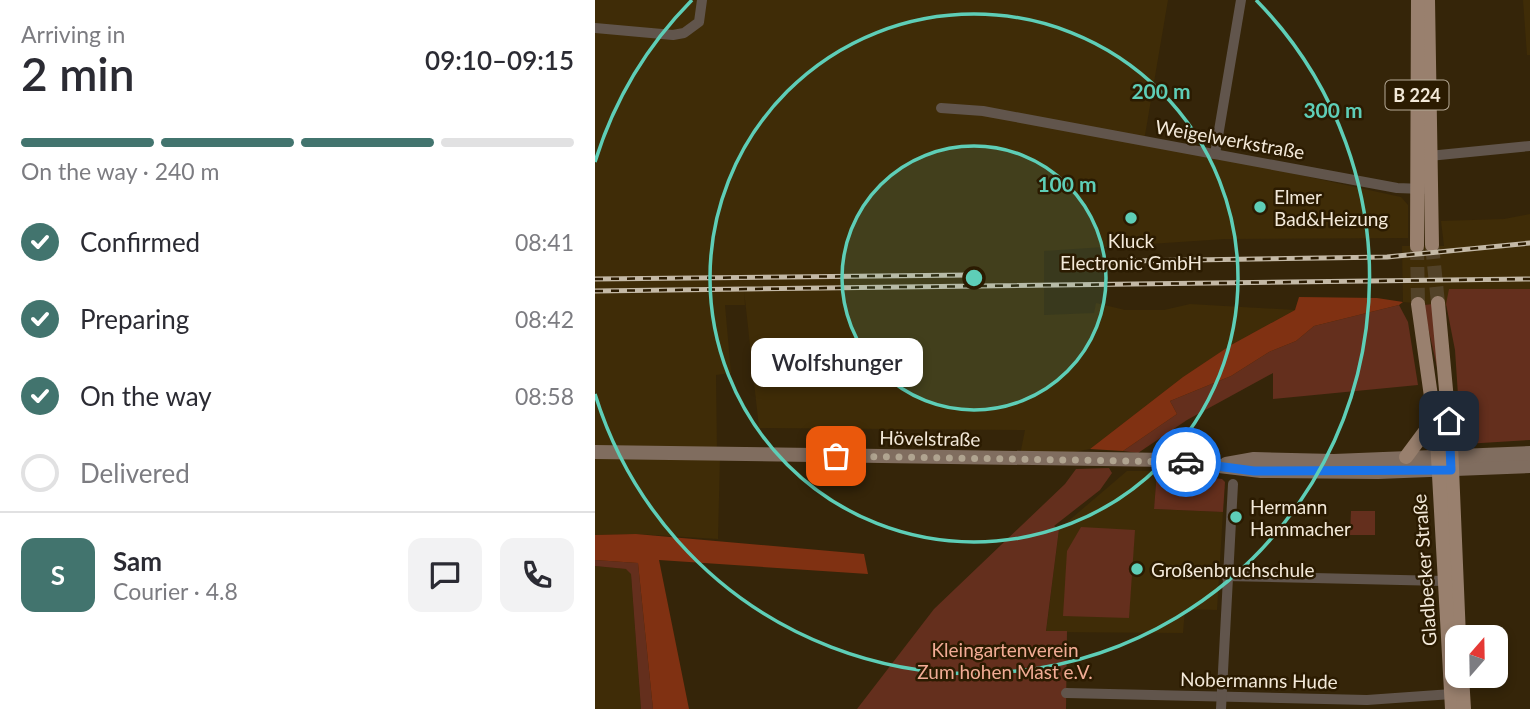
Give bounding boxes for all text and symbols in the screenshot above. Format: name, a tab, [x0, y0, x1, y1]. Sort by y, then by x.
text: Arriving in	[21, 20, 125, 48]
text: 09:10–09:15	[425, 44, 574, 76]
text: 2 min	[21, 46, 135, 101]
text: 200 m	[1131, 78, 1191, 103]
road number: B 224	[1385, 80, 1449, 110]
text: 300 m	[1303, 97, 1363, 122]
street label: Weigelwerkstraße	[1154, 115, 1306, 163]
text: On the way · 240 m	[21, 157, 220, 185]
text: 100 m	[1037, 171, 1097, 196]
place label: Elmer Bad&Heizung	[1274, 185, 1388, 230]
marker: Elmer Bad&Heizung	[1252, 199, 1268, 215]
marker: Kluck Electronic GmbH	[1123, 210, 1139, 226]
icon: check	[21, 223, 59, 261]
text: Confirmed	[80, 226, 200, 258]
text: 08:41	[515, 228, 574, 256]
place label: Kluck Electronic GmbH	[1060, 229, 1202, 274]
centre of rings	[962, 266, 986, 290]
icon: check	[21, 300, 59, 338]
text: Preparing	[80, 303, 189, 335]
text: 08:42	[515, 305, 574, 333]
callout: Wolfshunger	[750, 337, 922, 386]
text: Wolfshunger	[772, 348, 902, 376]
icon: check	[21, 377, 59, 415]
text: On the way	[80, 380, 212, 412]
text: 08:58	[515, 382, 574, 410]
pin	[1419, 391, 1479, 451]
icon: home	[1430, 402, 1468, 440]
pin	[806, 426, 866, 486]
street label: Hövelstraße	[879, 426, 981, 450]
courier	[1151, 427, 1221, 497]
icon: bag	[817, 437, 855, 475]
icon: car	[1167, 443, 1205, 481]
text: Delivered	[80, 457, 190, 489]
street label: Gladbecker Straße	[1407, 493, 1441, 647]
place label: Hermann Hammacher	[1250, 495, 1351, 540]
marker: Hermann Hammacher	[1228, 509, 1244, 525]
button: chat	[408, 538, 482, 612]
button: phone	[500, 538, 574, 612]
text: Sam	[113, 545, 162, 577]
place label: Großenbruchschule	[1151, 558, 1315, 581]
text: S	[51, 559, 65, 591]
marker: Großenbruchschule	[1129, 561, 1145, 577]
text: Courier · 4.8	[113, 577, 238, 605]
north arrow	[1445, 625, 1509, 688]
map controls	[1445, 625, 1508, 688]
park label: Kleingartenverein Zum hohen Mast e.V.	[917, 638, 1093, 683]
street label: Nobermanns Hude	[1180, 667, 1338, 693]

